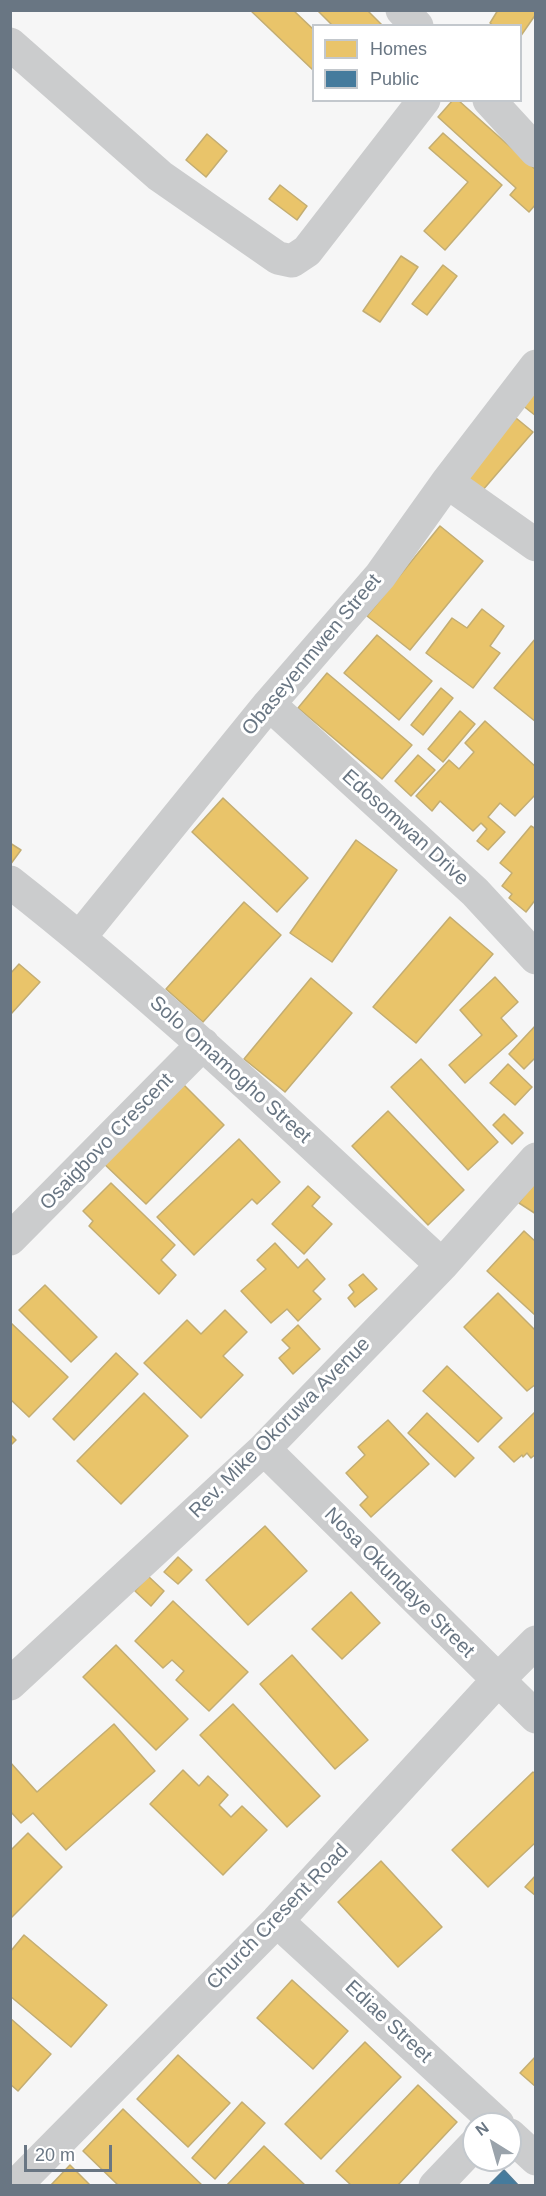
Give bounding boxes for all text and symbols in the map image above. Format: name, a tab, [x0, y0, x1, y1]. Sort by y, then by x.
legend	[312, 24, 522, 102]
text: Homes	[370, 39, 427, 59]
text: Public	[370, 69, 419, 89]
street label: Obaseyenmwen Street	[237, 569, 387, 741]
street label: Edosomwan Drive	[337, 765, 473, 891]
street label: Solo Omamogho Street	[144, 991, 316, 1149]
street label: Osaigbovo Crescent	[35, 1068, 179, 1216]
street label: Rev. Mike Okoruwa Avenue	[185, 1333, 375, 1523]
street label: Nosa Okundaye Street	[319, 1503, 479, 1663]
street label: Church Cresent Road	[202, 1839, 354, 1995]
street label: Ediae Street	[340, 1976, 436, 2068]
north arrow	[462, 2112, 522, 2172]
text: N	[472, 2119, 492, 2139]
scale bar	[27, 2133, 116, 2171]
text: 20 m	[35, 2145, 75, 2165]

